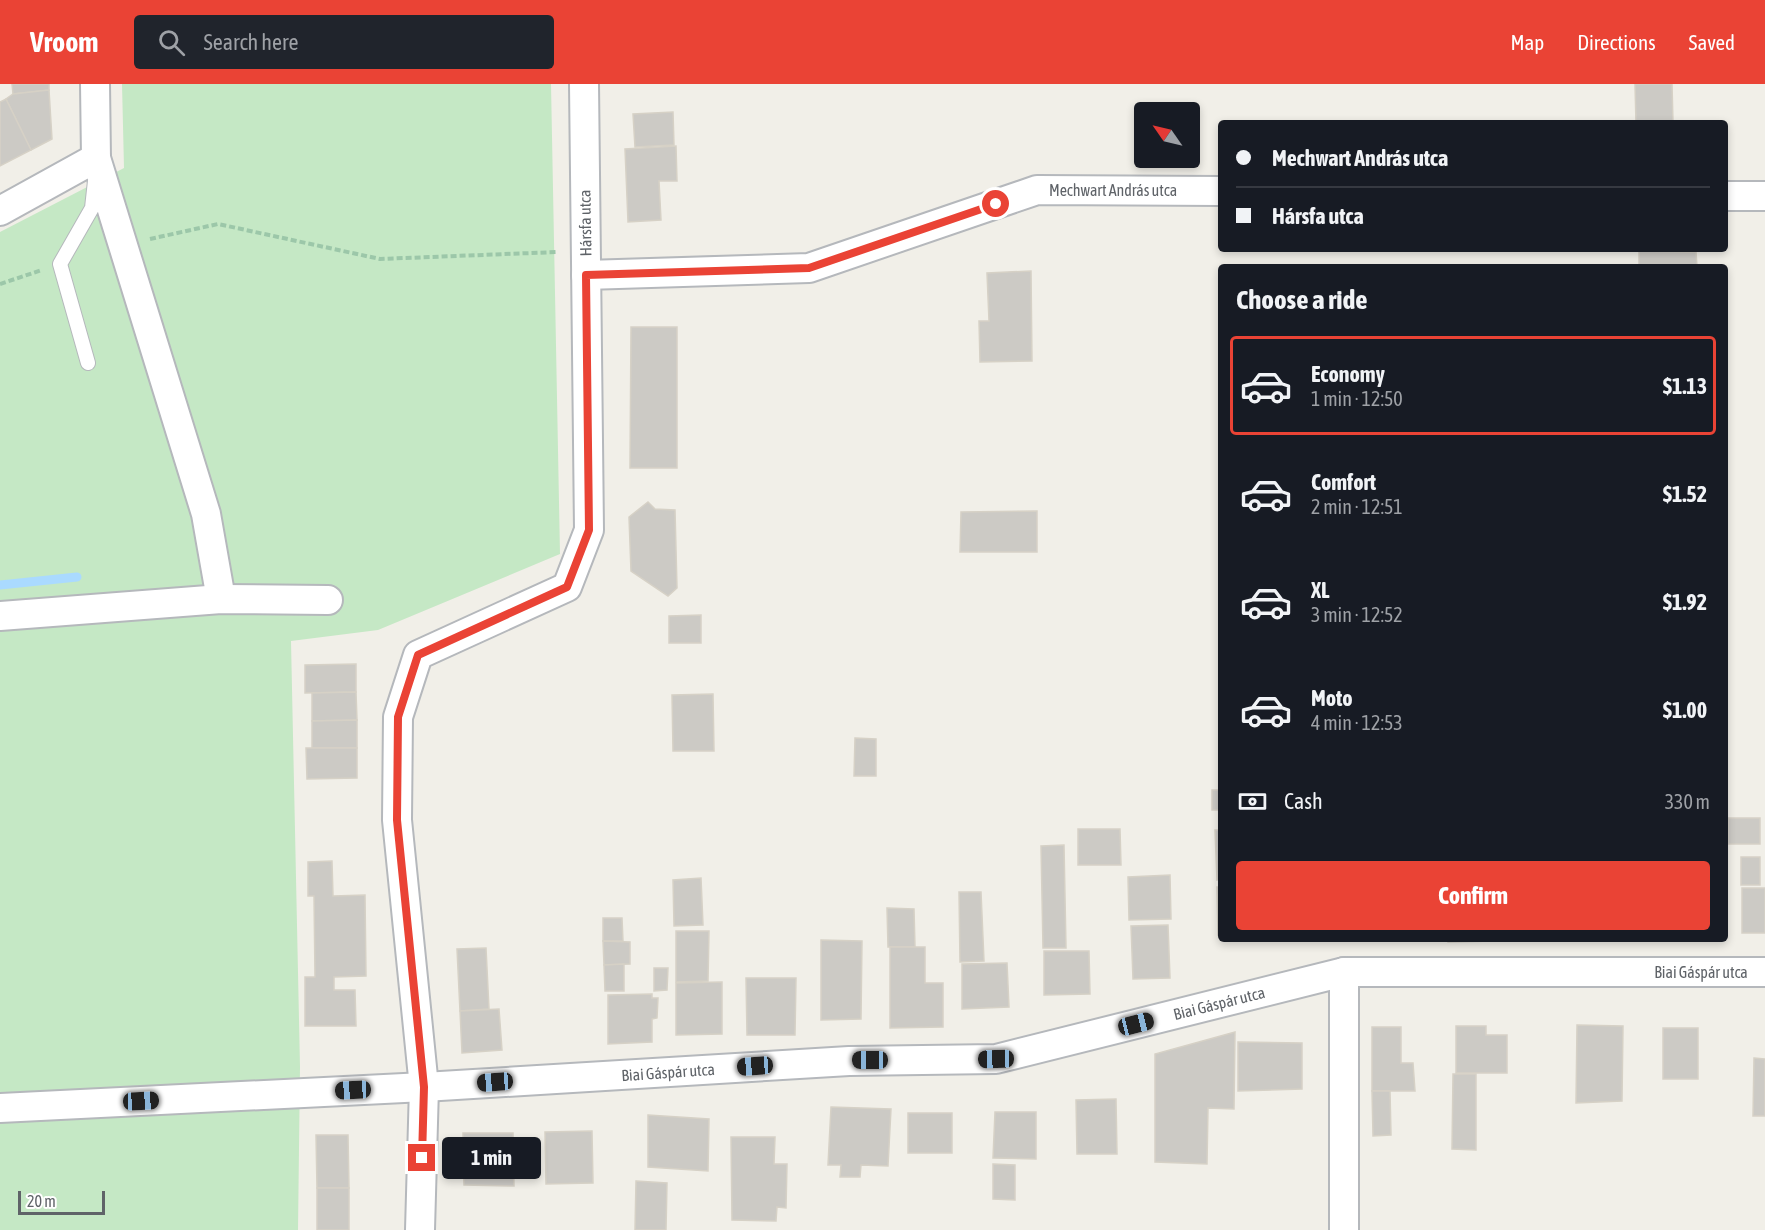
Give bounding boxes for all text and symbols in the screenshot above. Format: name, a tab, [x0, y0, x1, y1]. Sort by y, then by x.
search box	[134, 15, 554, 69]
text: Vroom	[30, 26, 98, 58]
icon: search	[155, 26, 188, 59]
text: Search here	[203, 29, 298, 55]
text: Map	[1510, 30, 1544, 54]
text: Directions	[1577, 30, 1656, 54]
text: Saved	[1689, 30, 1735, 54]
north arrow	[1134, 102, 1200, 168]
map controls	[1134, 102, 1200, 168]
text: Mechwart András utca	[1272, 145, 1448, 171]
street label: Mechwart András utca	[1049, 181, 1177, 199]
street label: Hársfa utca	[575, 189, 595, 257]
route start	[982, 190, 1009, 217]
text: Hársfa utca	[1272, 203, 1364, 229]
text: Choose a ride	[1236, 284, 1368, 315]
icon: car	[1239, 359, 1293, 413]
text: Economy	[1311, 361, 1385, 387]
text: $1.13	[1663, 373, 1707, 399]
text: 1 min · 12:50	[1311, 387, 1403, 410]
icon: car	[1239, 467, 1293, 521]
text: Comfort	[1311, 469, 1376, 495]
text: $1.52	[1663, 481, 1707, 507]
text: 2 min · 12:51	[1311, 495, 1403, 518]
icon: car	[1239, 575, 1293, 629]
text: XL	[1311, 577, 1329, 603]
text: $1.92	[1663, 589, 1707, 615]
text: 3 min · 12:52	[1311, 603, 1403, 626]
icon: car	[1239, 683, 1293, 737]
text: Moto	[1311, 685, 1353, 711]
text: $1.00	[1663, 697, 1707, 723]
text: 4 min · 12:53	[1311, 711, 1403, 734]
icon: cash	[1236, 785, 1269, 818]
text: Cash	[1284, 788, 1323, 814]
text: 330 m	[1665, 790, 1710, 813]
button: Confirm	[1236, 861, 1710, 930]
street label: Biai Gáspár utca	[1654, 963, 1748, 982]
street label: Biai Gáspár utca	[1171, 983, 1267, 1024]
car	[1116, 1011, 1156, 1037]
car	[978, 1050, 1014, 1068]
car	[852, 1051, 888, 1069]
car	[736, 1056, 774, 1076]
street label: Biai Gáspár utca	[621, 1060, 715, 1085]
car	[476, 1072, 514, 1092]
car	[335, 1080, 371, 1100]
car	[123, 1091, 159, 1111]
callout: 1 min	[443, 1137, 542, 1179]
route end	[408, 1144, 435, 1171]
text: 1 min	[471, 1146, 512, 1169]
scale bar	[18, 1188, 105, 1216]
text: 20 m	[27, 1192, 56, 1210]

